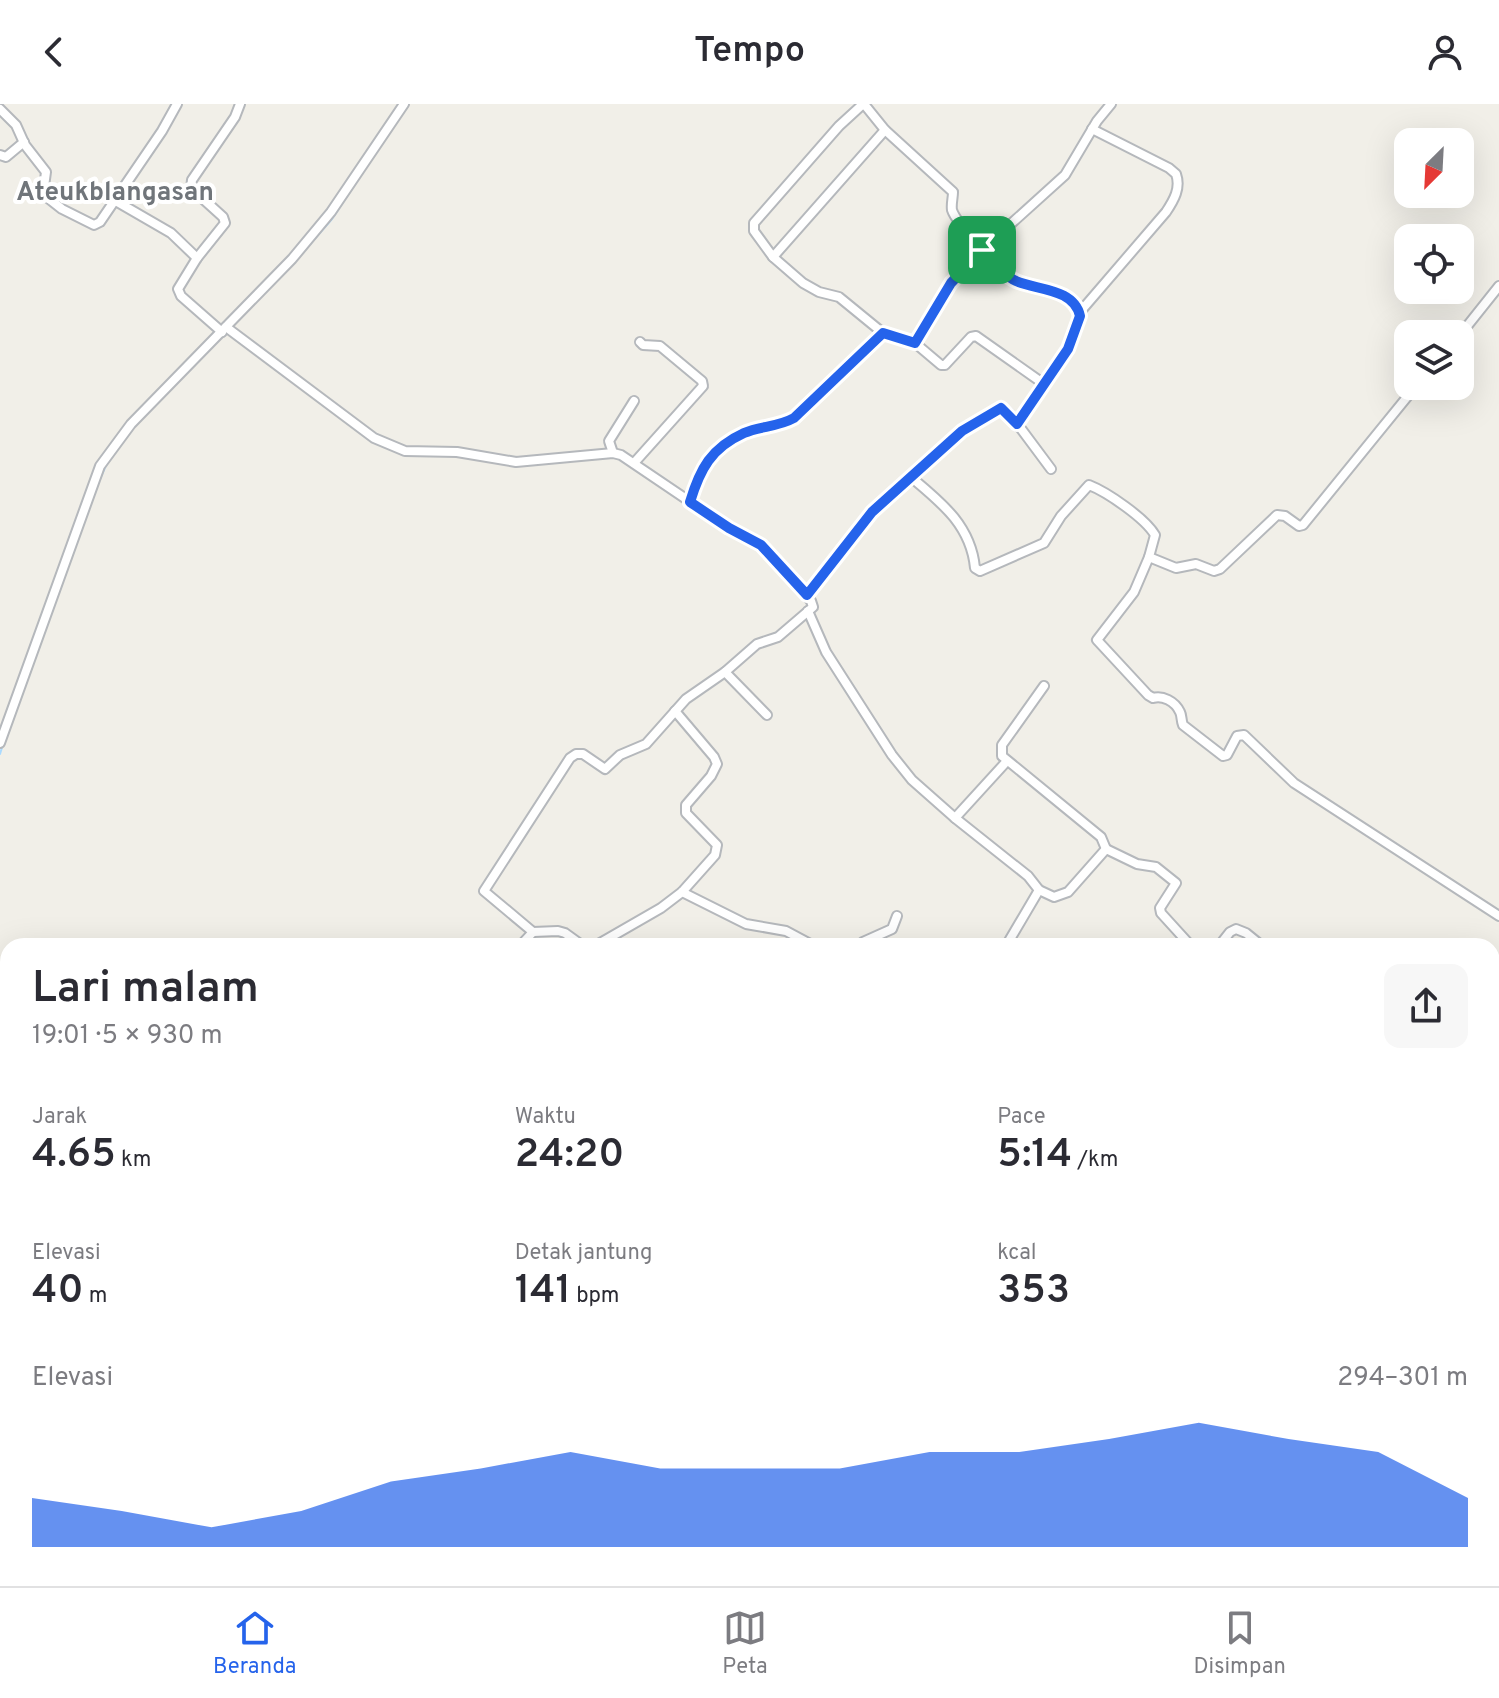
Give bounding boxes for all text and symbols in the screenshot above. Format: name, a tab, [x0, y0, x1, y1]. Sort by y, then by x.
text: Tempo	[694, 29, 805, 75]
icon: back	[32, 30, 76, 74]
icon: person	[1423, 30, 1467, 74]
north arrow	[1394, 128, 1474, 208]
map controls	[1394, 128, 1474, 400]
district label: Ateukblangasan	[16, 177, 214, 210]
pin	[948, 216, 1016, 284]
button: locate	[1394, 224, 1474, 304]
icon: arrive	[960, 228, 1004, 272]
button: layers	[1394, 320, 1474, 400]
text: Lari malam	[32, 962, 259, 1018]
button: share	[1384, 964, 1468, 1048]
text: 19:01 · 5 × 930 m	[32, 1020, 223, 1053]
text: Jarak	[32, 1104, 87, 1131]
text: Waktu	[515, 1104, 576, 1131]
text: Pace	[997, 1104, 1046, 1131]
text: 4.65	[32, 1131, 116, 1181]
text: 24:20	[515, 1131, 624, 1181]
text: 5:14	[997, 1131, 1072, 1181]
text: km	[116, 1147, 151, 1174]
text: /km	[1072, 1147, 1118, 1174]
text: Elevasi	[32, 1240, 101, 1267]
text: Detak jantung	[515, 1240, 653, 1267]
text: kcal	[997, 1240, 1036, 1267]
text: 40	[32, 1267, 84, 1317]
text: 141	[515, 1267, 571, 1317]
text: 353	[997, 1267, 1070, 1317]
text: m	[84, 1283, 107, 1310]
text: bpm	[571, 1283, 620, 1310]
text: Elevasi	[32, 1362, 113, 1395]
text: 294–301 m	[1337, 1362, 1468, 1395]
tab: Beranda	[213, 1606, 296, 1681]
tab: Peta	[722, 1606, 768, 1681]
tab: Disimpan	[1194, 1606, 1286, 1681]

